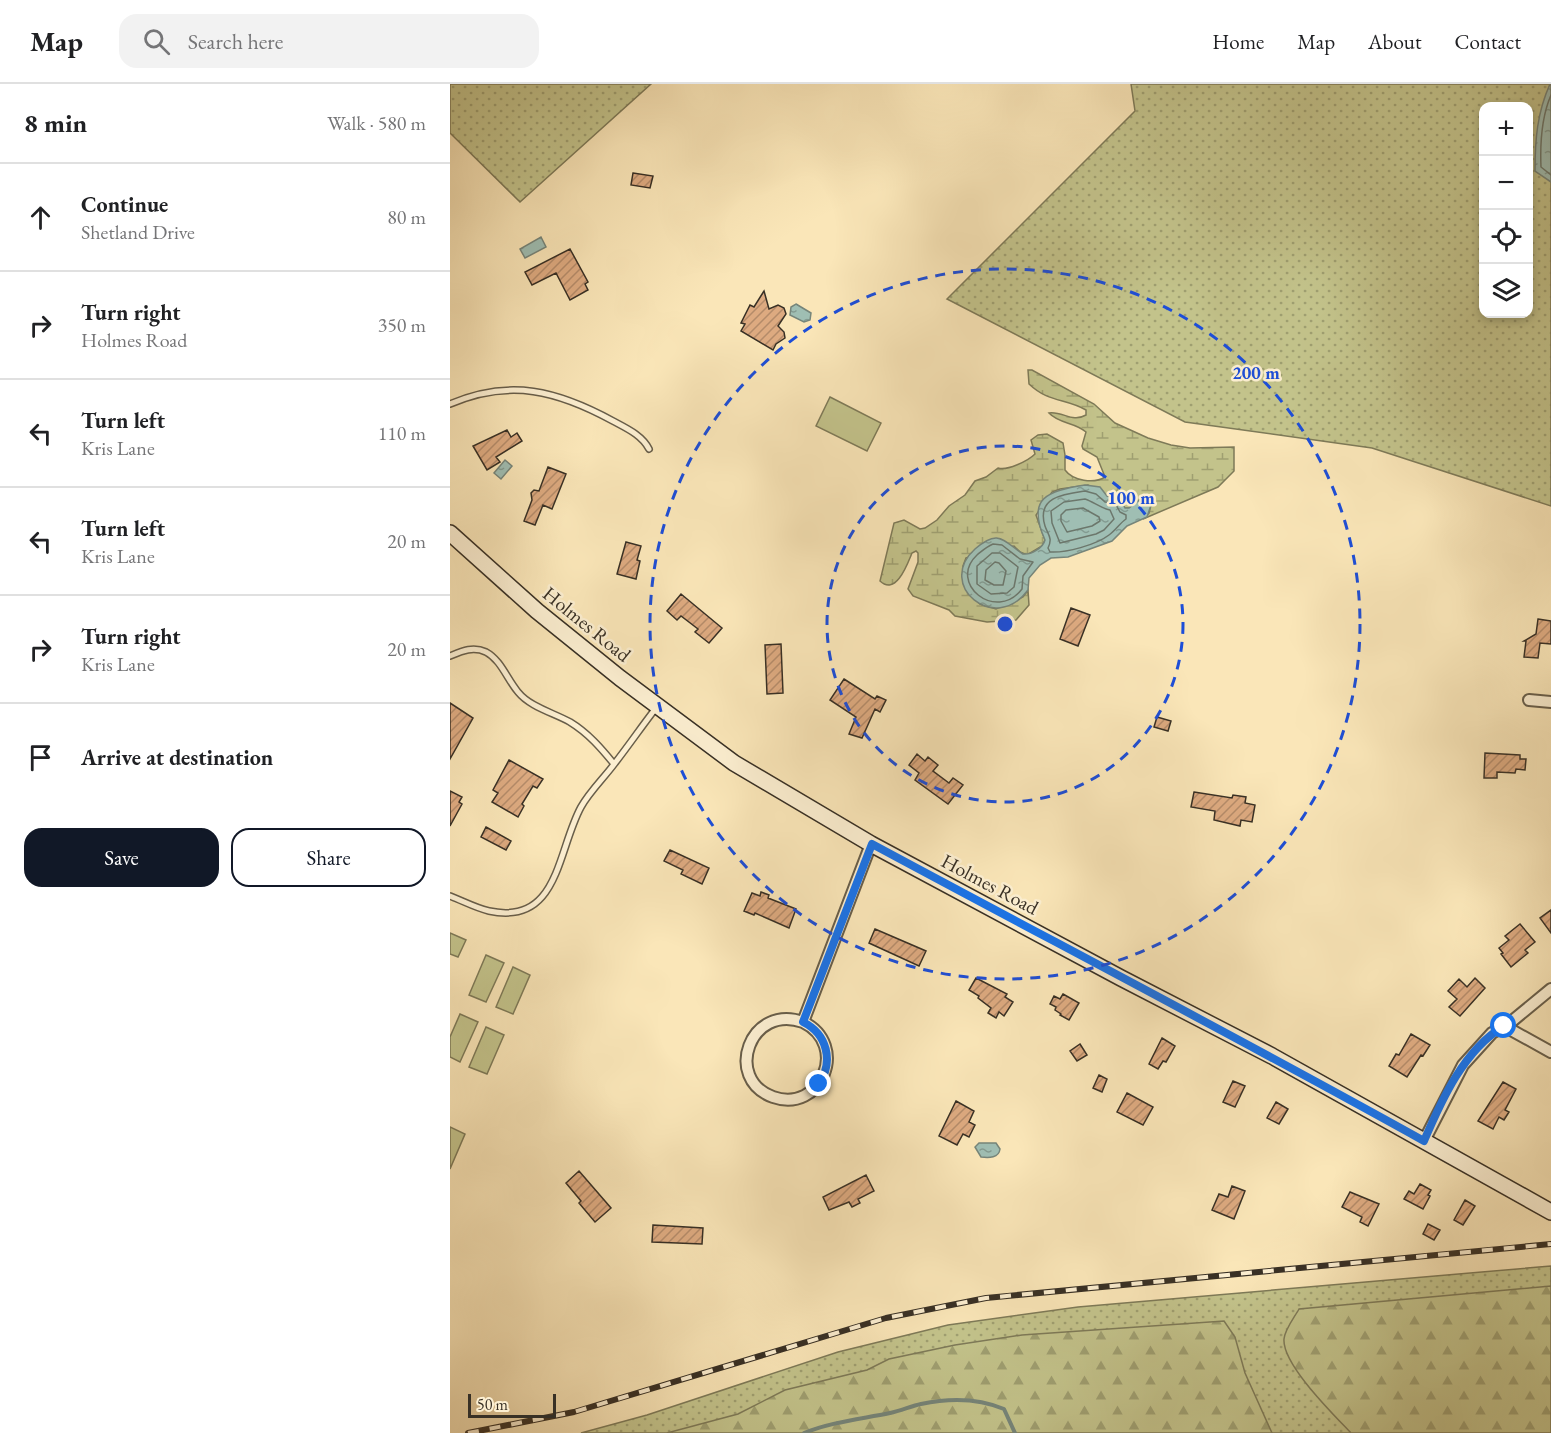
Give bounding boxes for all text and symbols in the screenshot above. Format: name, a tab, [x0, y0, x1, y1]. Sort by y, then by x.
search box	[119, 14, 539, 68]
text: Map	[30, 23, 83, 59]
icon: search	[140, 25, 173, 58]
text: Search here	[188, 27, 283, 56]
text: Home	[1212, 28, 1264, 55]
text: Map	[1297, 28, 1335, 55]
text: About	[1368, 28, 1421, 55]
text: Contact	[1454, 28, 1521, 55]
map controls	[1479, 102, 1533, 318]
button: +	[1479, 102, 1533, 156]
text: 8 min	[24, 106, 87, 140]
text: Walk · 580 m	[327, 110, 426, 136]
button: −	[1479, 156, 1533, 210]
text: Continue	[81, 190, 168, 219]
icon: ahead	[24, 201, 57, 234]
text: 80 m	[387, 204, 426, 230]
button: locate	[1479, 210, 1533, 264]
text: Shetland Drive	[81, 219, 195, 245]
button: layers	[1479, 264, 1533, 318]
text: Turn right	[81, 298, 180, 327]
icon: right	[24, 309, 57, 342]
text: 350 m	[378, 312, 426, 338]
text: Holmes Road	[81, 327, 187, 353]
text: 200 m	[1232, 361, 1280, 384]
text: Turn left	[81, 406, 165, 435]
icon: left	[24, 417, 57, 450]
text: 110 m	[378, 420, 426, 446]
text: Kris Lane	[81, 435, 155, 461]
text: 100 m	[1107, 486, 1155, 509]
text: Turn left	[81, 514, 165, 543]
icon: left	[24, 525, 57, 558]
text: 20 m	[387, 528, 426, 554]
text: Kris Lane	[81, 543, 155, 569]
street label: Holmes Road	[538, 580, 637, 668]
centre of rings	[995, 614, 1015, 634]
text: Turn right	[81, 622, 180, 651]
icon: right	[24, 633, 57, 666]
text: 20 m	[387, 636, 426, 662]
text: Kris Lane	[81, 651, 155, 677]
icon: arrive	[24, 741, 57, 774]
text: Arrive at destination	[81, 743, 273, 772]
button: Save	[24, 828, 219, 887]
button: Share	[231, 828, 426, 887]
street label: Holmes Road	[937, 848, 1044, 921]
route start	[1490, 1012, 1516, 1038]
route end	[805, 1070, 831, 1096]
scale bar	[468, 1391, 556, 1418]
text: 50 m	[477, 1394, 508, 1415]

